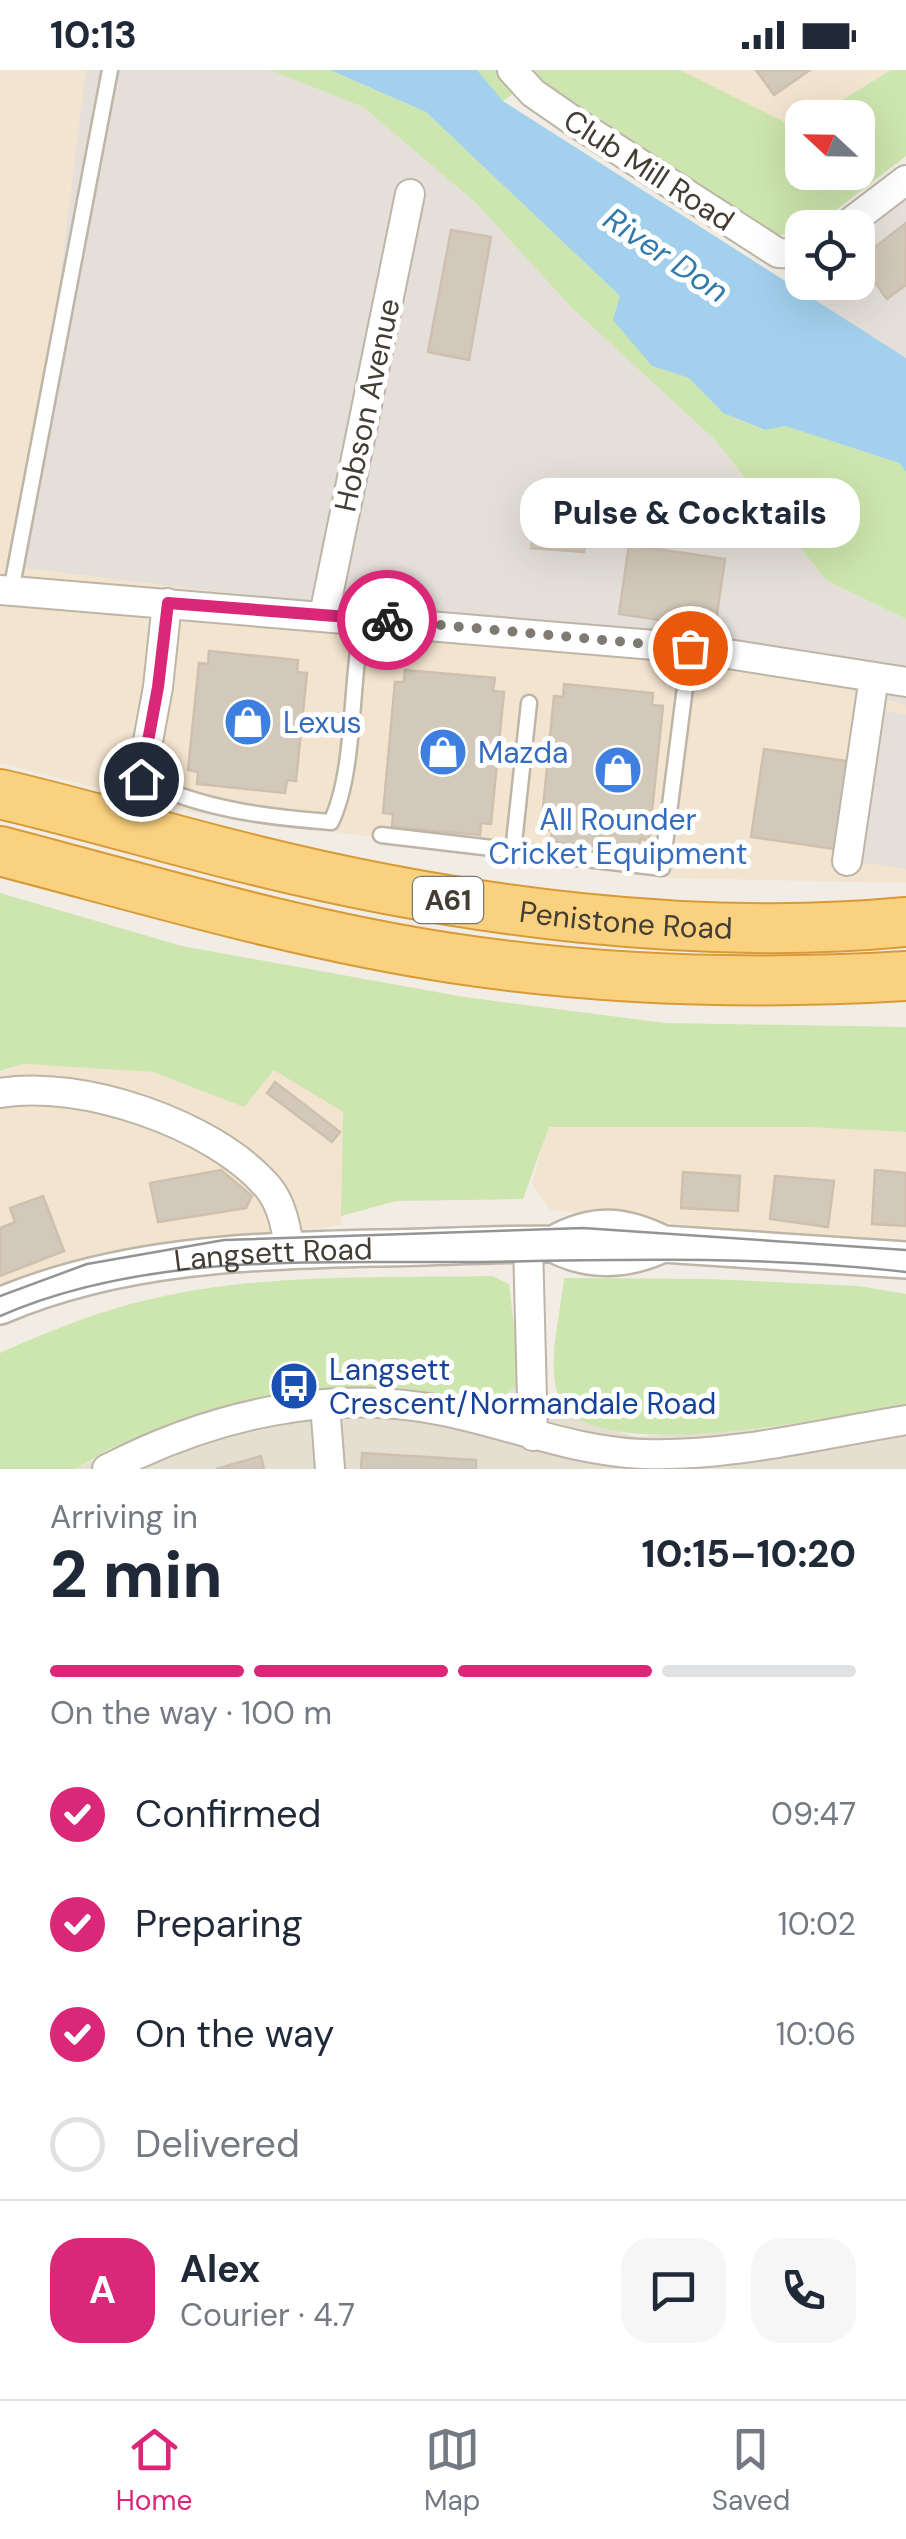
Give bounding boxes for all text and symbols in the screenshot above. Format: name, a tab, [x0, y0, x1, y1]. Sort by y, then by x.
text: 10:13	[50, 10, 137, 60]
street label: Club Mill Road	[556, 100, 742, 240]
north arrow	[785, 100, 875, 190]
map controls	[785, 100, 875, 300]
water label: River Don	[595, 198, 737, 312]
button: locate	[785, 210, 875, 300]
street label: Hobson Avenue	[325, 295, 409, 515]
callout: Pulse & Cocktails	[520, 478, 860, 548]
text: Pulse & Cocktails	[553, 492, 827, 534]
courier	[337, 570, 437, 670]
icon: bike	[360, 593, 415, 648]
pin	[648, 606, 733, 691]
icon: bag	[663, 621, 718, 676]
shop icon: Lexus	[222, 696, 274, 748]
place label: Lexus	[283, 703, 362, 742]
shop icon: Mazda	[417, 726, 469, 778]
place label: Mazda	[478, 733, 568, 772]
pin	[99, 737, 184, 822]
shop icon: All Rounder Cricket Equipment	[592, 744, 644, 796]
icon: home	[114, 752, 169, 807]
place label: All Rounder Cricket Equipment	[489, 800, 747, 873]
road number: A61	[413, 877, 483, 923]
street label: Penistone Road	[517, 891, 733, 947]
street label: Langsett Road	[172, 1229, 373, 1280]
place label: Langsett Crescent/Normandale Road	[329, 1350, 716, 1423]
bus stop icon: Langsett Crescent/Normandale Road	[268, 1360, 320, 1412]
text: Arriving in	[50, 1496, 198, 1538]
text: 10:15–10:20	[642, 1529, 856, 1579]
text: 2 min	[50, 1533, 223, 1617]
text: On the way · 100 m	[50, 1692, 332, 1734]
icon: check	[50, 1787, 105, 1842]
text: Confirmed	[135, 1789, 321, 1839]
text: 09:47	[771, 1793, 856, 1835]
icon: check	[50, 1897, 105, 1952]
text: Preparing	[135, 1899, 303, 1949]
text: 10:02	[778, 1903, 856, 1945]
icon: check	[50, 2007, 105, 2062]
text: On the way	[135, 2009, 334, 2059]
text: 10:06	[776, 2013, 856, 2055]
text: Delivered	[135, 2119, 300, 2169]
button: chat	[621, 2238, 726, 2343]
button: phone	[751, 2238, 856, 2343]
text: Alex	[180, 2244, 260, 2294]
text: A	[89, 2265, 116, 2315]
text: Courier · 4.7	[180, 2294, 355, 2336]
tab: Home	[116, 2422, 192, 2519]
tab: Map	[424, 2422, 480, 2519]
tab: Saved	[712, 2422, 790, 2519]

